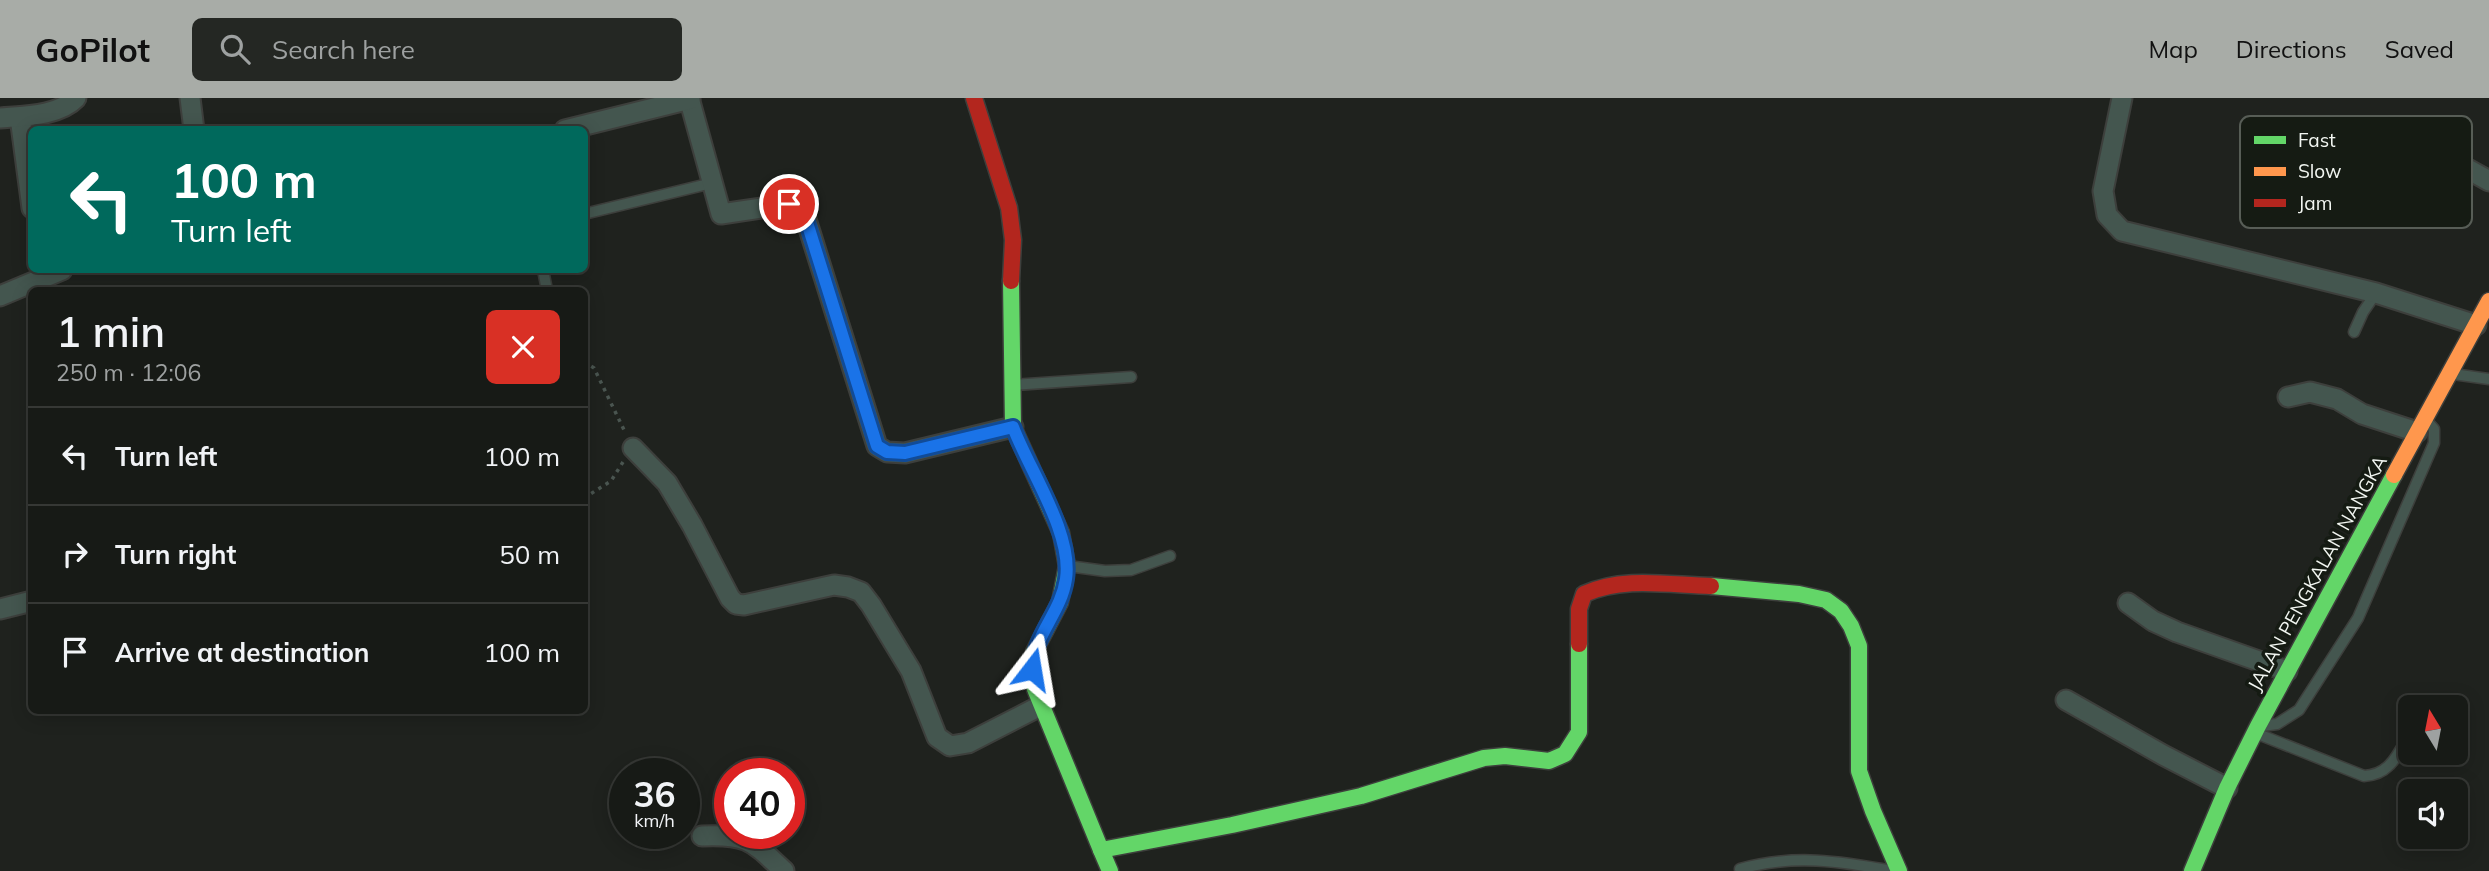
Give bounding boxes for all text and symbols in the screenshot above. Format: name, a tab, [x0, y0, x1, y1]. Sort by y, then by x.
search box	[192, 18, 682, 81]
text: GoPilot	[35, 29, 150, 70]
icon: search	[216, 30, 254, 68]
text: Search here	[272, 33, 415, 66]
text: Map	[2148, 34, 2198, 64]
text: Directions	[2236, 34, 2347, 64]
text: Saved	[2385, 34, 2454, 64]
legend	[2240, 116, 2472, 228]
text: Fast	[2298, 128, 2336, 152]
text: 100 m	[171, 149, 317, 210]
icon: left	[56, 154, 147, 245]
text: Slow	[2298, 159, 2342, 183]
pin	[759, 174, 819, 234]
icon: arrive	[770, 185, 808, 223]
text: Jam	[2298, 191, 2332, 215]
text: Turn left	[171, 210, 291, 250]
text: 1 min	[56, 305, 165, 358]
button: close	[486, 310, 560, 384]
text: 250 m · 12:06	[56, 358, 201, 387]
icon: left	[56, 437, 94, 475]
text: Turn left	[115, 440, 217, 473]
text: 100 m	[484, 440, 560, 473]
street label: JALAN PENGKALAN NANGKA	[2242, 451, 2392, 695]
icon: right	[56, 535, 94, 573]
text: Turn right	[115, 538, 236, 571]
text: 50 m	[499, 538, 560, 571]
position arrow	[995, 632, 1069, 706]
icon: arrive	[56, 633, 94, 671]
text: Arrive at destination	[115, 636, 370, 669]
text: 100 m	[484, 636, 560, 669]
north arrow	[2398, 695, 2468, 765]
map controls	[2398, 695, 2468, 849]
speed limit sign: 40	[714, 758, 805, 849]
text: 36	[633, 772, 676, 816]
button: sound	[2398, 779, 2468, 849]
text: km/h	[634, 809, 675, 832]

